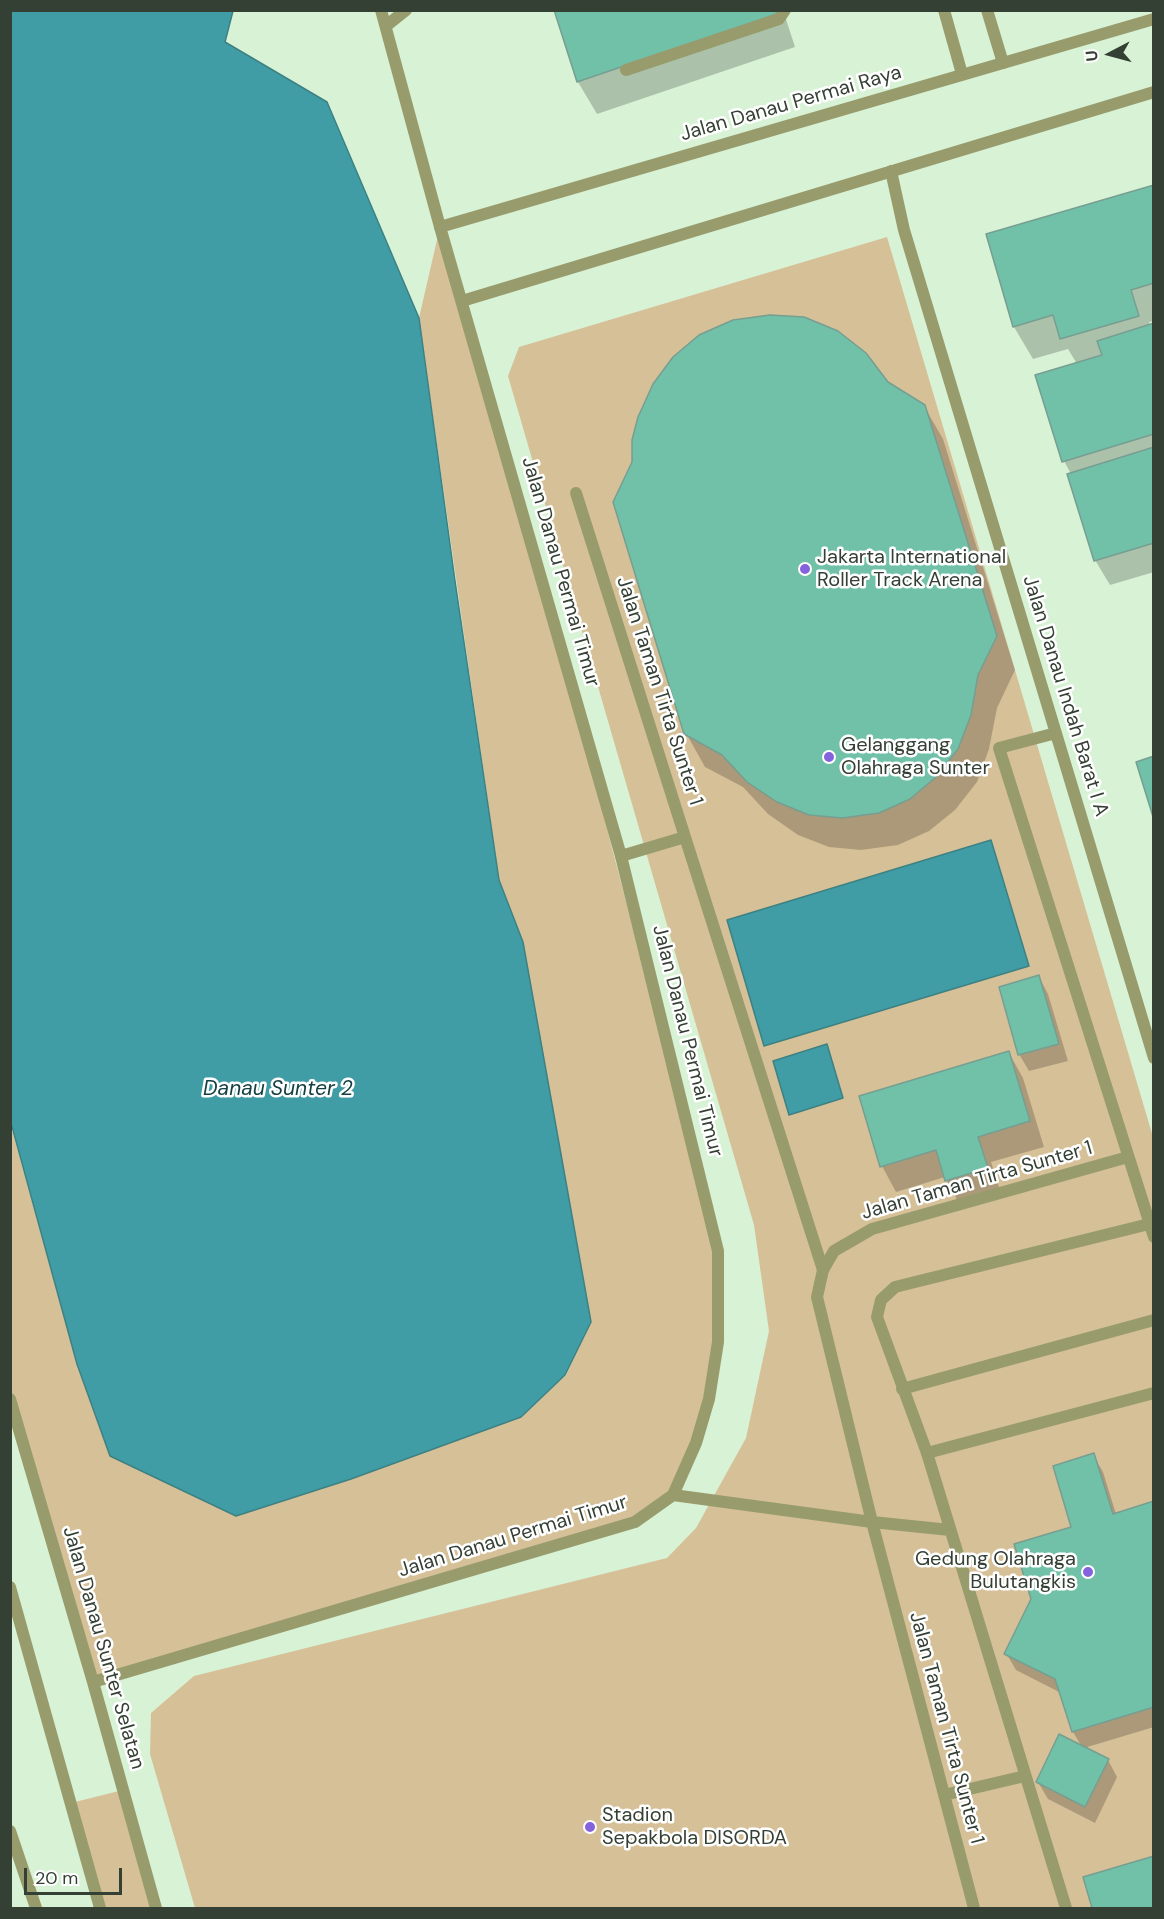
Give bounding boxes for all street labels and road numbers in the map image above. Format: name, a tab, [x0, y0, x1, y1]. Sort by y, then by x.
street label: Jalan Danau Permai Raya	[678, 61, 904, 147]
street label: Jalan Danau Permai Timur	[516, 454, 604, 690]
street label: Jalan Danau Indah Barat I A	[1017, 573, 1113, 819]
street label: Jalan Taman Tirta Sunter 1	[611, 574, 707, 808]
street label: Jalan Danau Permai Timur	[647, 923, 727, 1159]
street label: Jalan Taman Tirta Sunter 1	[859, 1137, 1095, 1225]
street label: Jalan Danau Permai Timur	[396, 1491, 630, 1583]
street label: Jalan Danau Sunter Selatan	[57, 1524, 149, 1772]
street label: Jalan Taman Tirta Sunter 1	[903, 1609, 989, 1847]

